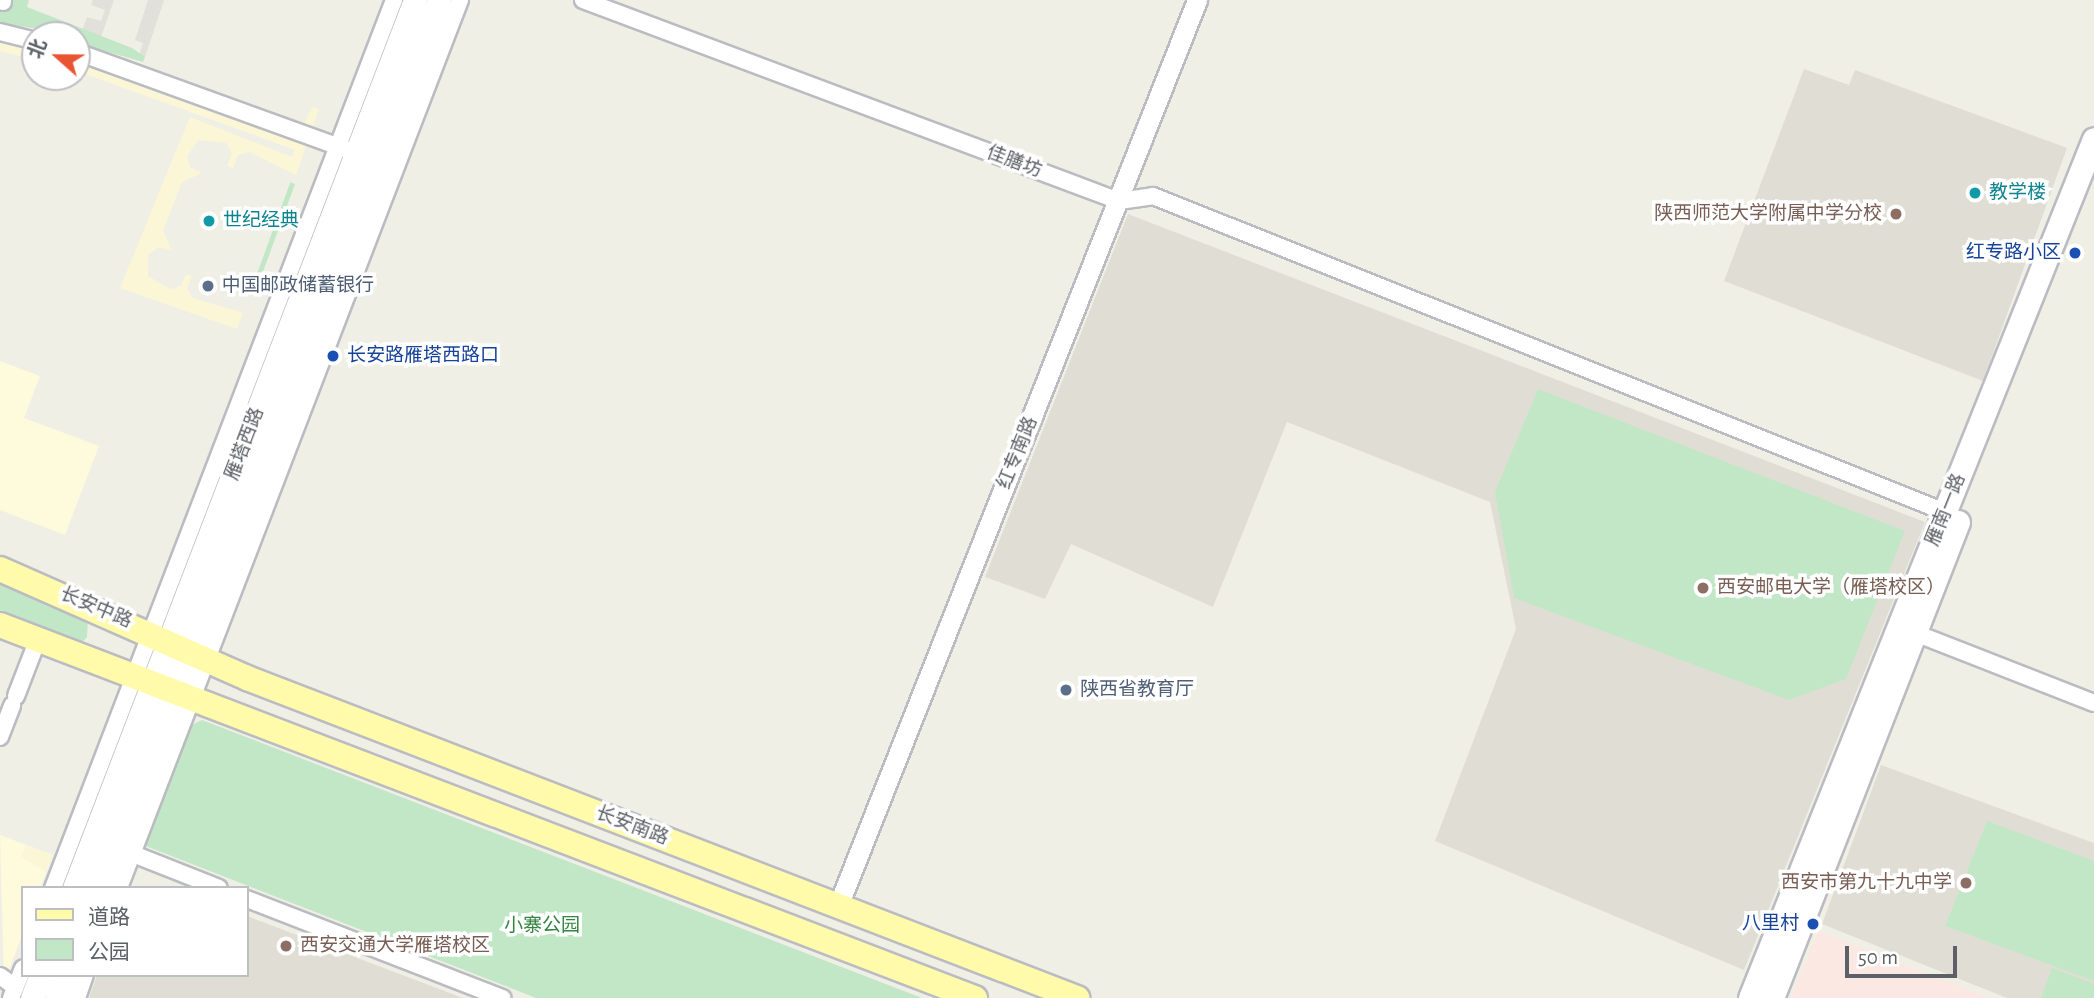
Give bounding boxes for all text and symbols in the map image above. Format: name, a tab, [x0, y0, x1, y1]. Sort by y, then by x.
north arrow	[21, 21, 91, 91]
text: 北	[26, 37, 50, 61]
street label: 佳膳坊	[983, 141, 1045, 183]
place label: 教学楼	[1989, 182, 2046, 204]
marker: 教学楼	[1967, 185, 1983, 201]
place label: 陕西师范大学附属中学分校	[1654, 203, 1882, 225]
marker: 陕西师范大学附属中学分校	[1888, 206, 1904, 222]
place label: 世纪经典	[223, 210, 299, 232]
marker: 世纪经典	[201, 213, 217, 229]
place label: 红专路小区	[1966, 242, 2061, 264]
marker: 红专路小区	[2067, 245, 2083, 261]
place label: 中国邮政储蓄银行	[222, 275, 374, 297]
marker: 中国邮政储蓄银行	[200, 278, 216, 294]
place label: 长安路雁塔西路口	[347, 345, 499, 367]
marker: 长安路雁塔西路口	[325, 348, 341, 364]
street label: 雁塔西路	[221, 404, 269, 484]
street label: 红专南路	[993, 413, 1043, 493]
street label: 雁南一路	[1921, 470, 1971, 550]
place label: 西安邮电大学（雁塔校区）	[1717, 577, 1945, 599]
marker: 西安邮电大学（雁塔校区）	[1695, 580, 1711, 596]
street label: 长安中路	[57, 583, 135, 633]
place label: 陕西省教育厅	[1080, 679, 1194, 701]
marker: 陕西省教育厅	[1058, 682, 1074, 698]
street label: 长安南路	[592, 802, 672, 850]
place label: 西安市第九十九中学	[1781, 872, 1952, 894]
marker: 西安市第九十九中学	[1958, 875, 1974, 891]
legend	[21, 886, 248, 977]
text: 道路	[88, 907, 130, 928]
place label: 八里村	[1742, 913, 1799, 935]
park label: 小寨公园	[504, 915, 580, 937]
marker: 八里村	[1805, 916, 1821, 932]
scale bar	[1849, 932, 1961, 976]
place label: 西安交通大学雁塔校区	[300, 935, 490, 957]
marker: 西安交通大学雁塔校区	[278, 938, 294, 954]
text: 公园	[88, 942, 130, 963]
text: 50 m	[1858, 947, 1898, 968]

